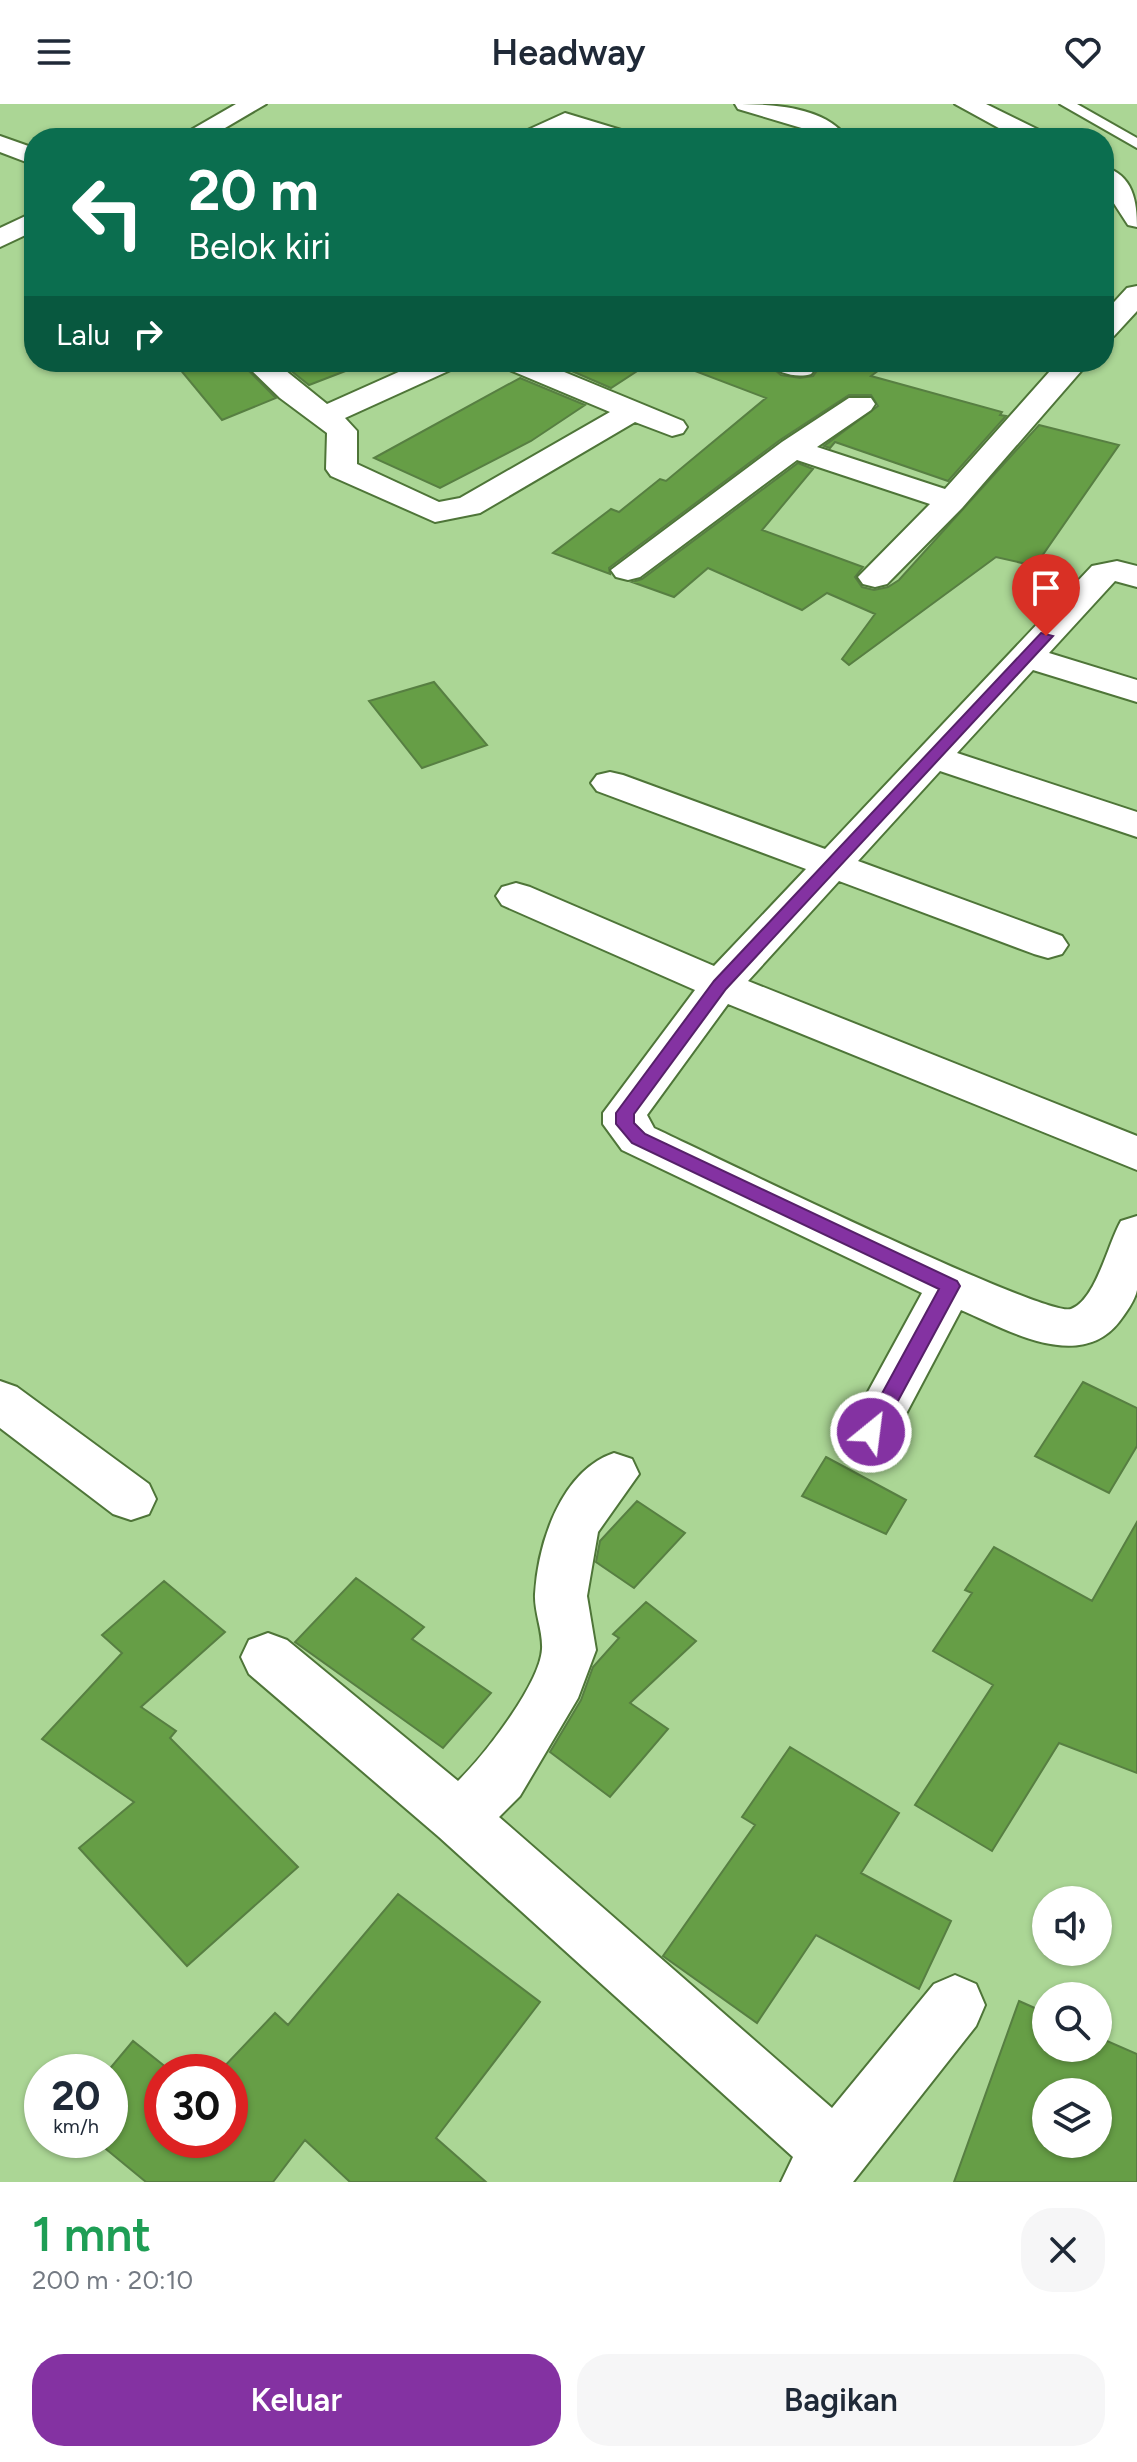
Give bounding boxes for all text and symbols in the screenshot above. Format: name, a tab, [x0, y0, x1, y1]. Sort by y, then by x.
icon: menu	[32, 30, 76, 74]
icon: heart	[1061, 30, 1105, 74]
text: Headway	[491, 31, 646, 74]
text: 20 m	[188, 157, 319, 224]
icon: left	[56, 160, 160, 264]
text: Belok kiri	[188, 225, 331, 268]
icon: right	[126, 312, 170, 356]
text: Lalu	[56, 316, 110, 353]
pin	[1012, 554, 1080, 636]
icon: arrive	[1024, 566, 1068, 610]
position arrow	[829, 1390, 913, 1474]
map controls	[1032, 1886, 1112, 2158]
button: sound	[1032, 1886, 1112, 1966]
button: search	[1032, 1982, 1112, 2062]
speed limit sign: 30	[144, 2054, 248, 2158]
text: 20	[51, 2072, 101, 2120]
button: layers	[1032, 2078, 1112, 2158]
text: km/h	[53, 2114, 99, 2138]
text: 1 mnt	[32, 2205, 151, 2263]
button: close	[1021, 2208, 1105, 2292]
text: 200 m · 20:10	[32, 2264, 193, 2296]
button: Keluar	[32, 2354, 561, 2446]
button: Bagikan	[577, 2354, 1105, 2446]

